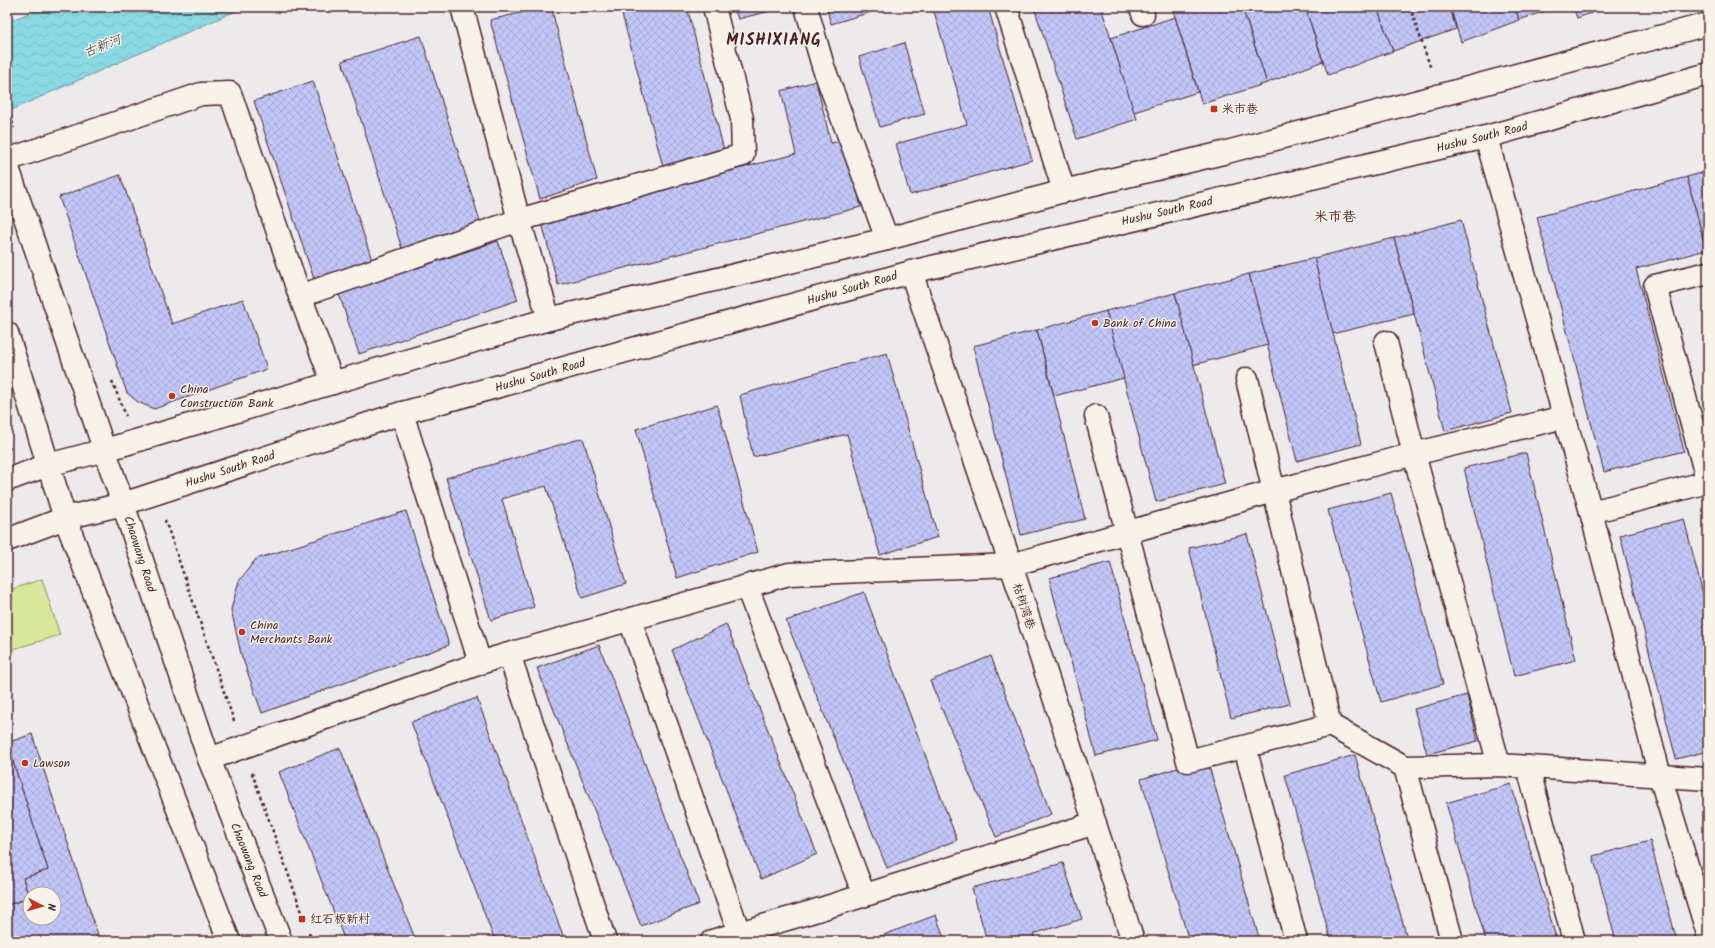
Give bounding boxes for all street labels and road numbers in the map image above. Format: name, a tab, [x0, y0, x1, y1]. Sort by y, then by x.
street label: Hushu South Road	[1434, 117, 1531, 158]
street label: Hushu South Road	[1119, 191, 1216, 231]
street label: Hushu South Road	[805, 266, 901, 310]
street label: Hushu South Road	[493, 353, 589, 397]
street label: Hushu South Road	[183, 446, 278, 493]
street label: Chaowang Road	[118, 513, 161, 596]
street label: 枯树湾巷	[1007, 580, 1040, 632]
street label: Chaowang Road	[225, 820, 273, 901]

